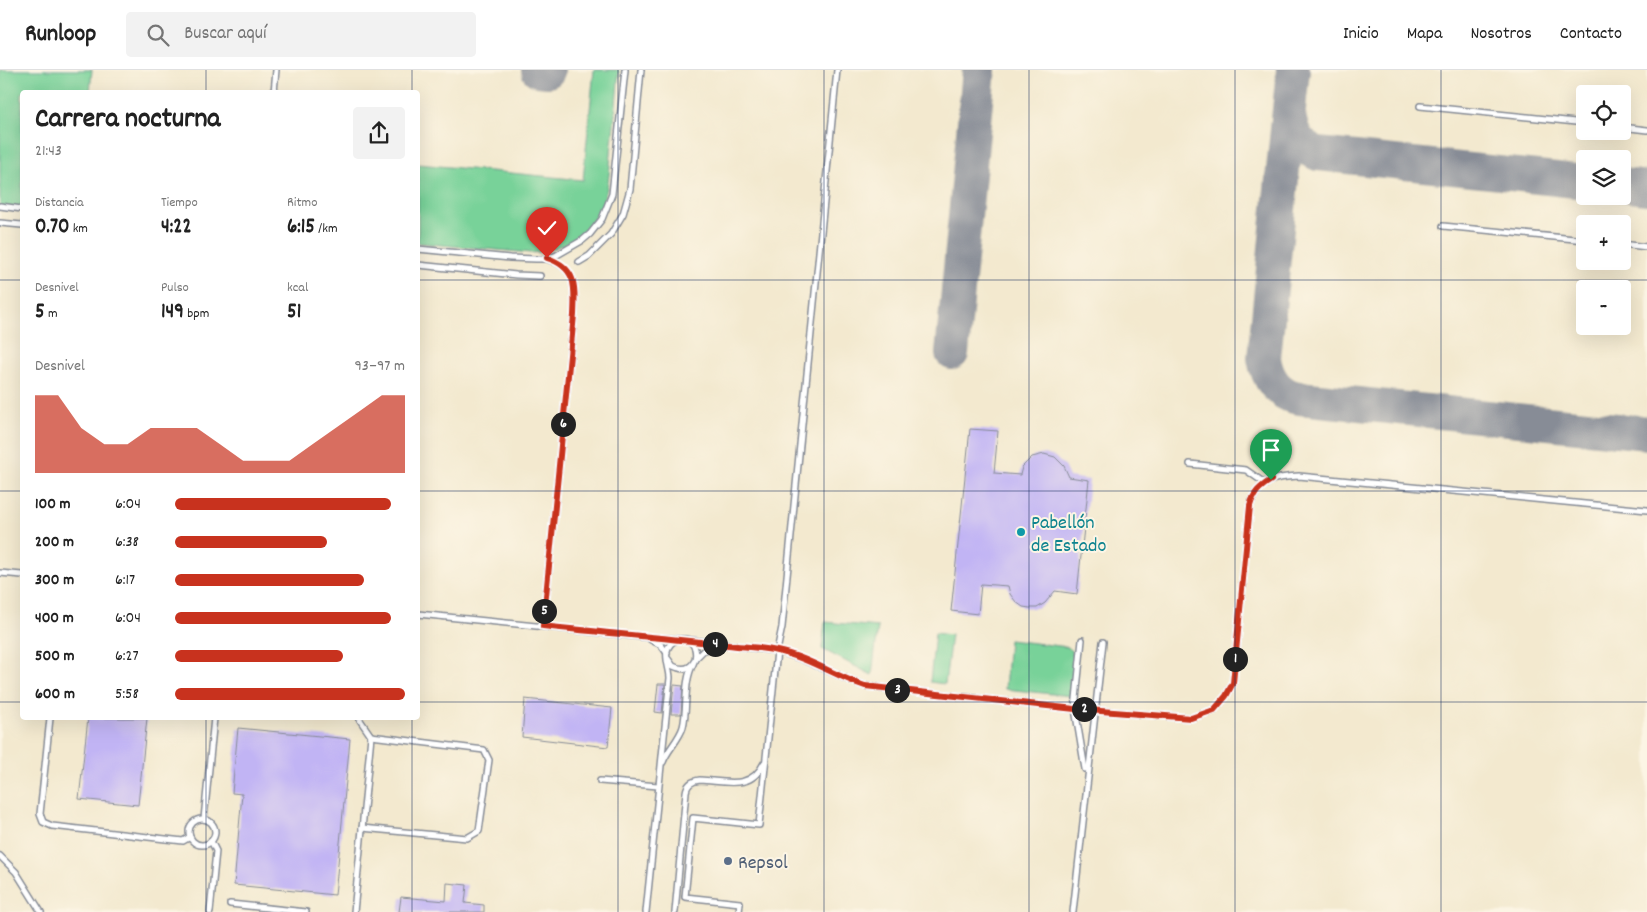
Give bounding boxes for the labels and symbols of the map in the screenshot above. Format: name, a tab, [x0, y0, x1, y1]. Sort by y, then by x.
pin	[526, 207, 568, 258]
pin: 6	[550, 412, 576, 436]
pin	[1250, 429, 1292, 480]
place label: Pabellón de Estado	[1031, 510, 1106, 561]
marker: Pabellón de Estado	[1015, 526, 1027, 538]
pin: 5	[532, 598, 556, 624]
pin: 4	[702, 632, 728, 656]
pin: 1	[1222, 646, 1248, 672]
pin: 3	[884, 678, 910, 702]
pin: 2	[1072, 696, 1096, 722]
place label: Repsol	[738, 850, 788, 878]
marker: Repsol	[722, 855, 734, 867]

